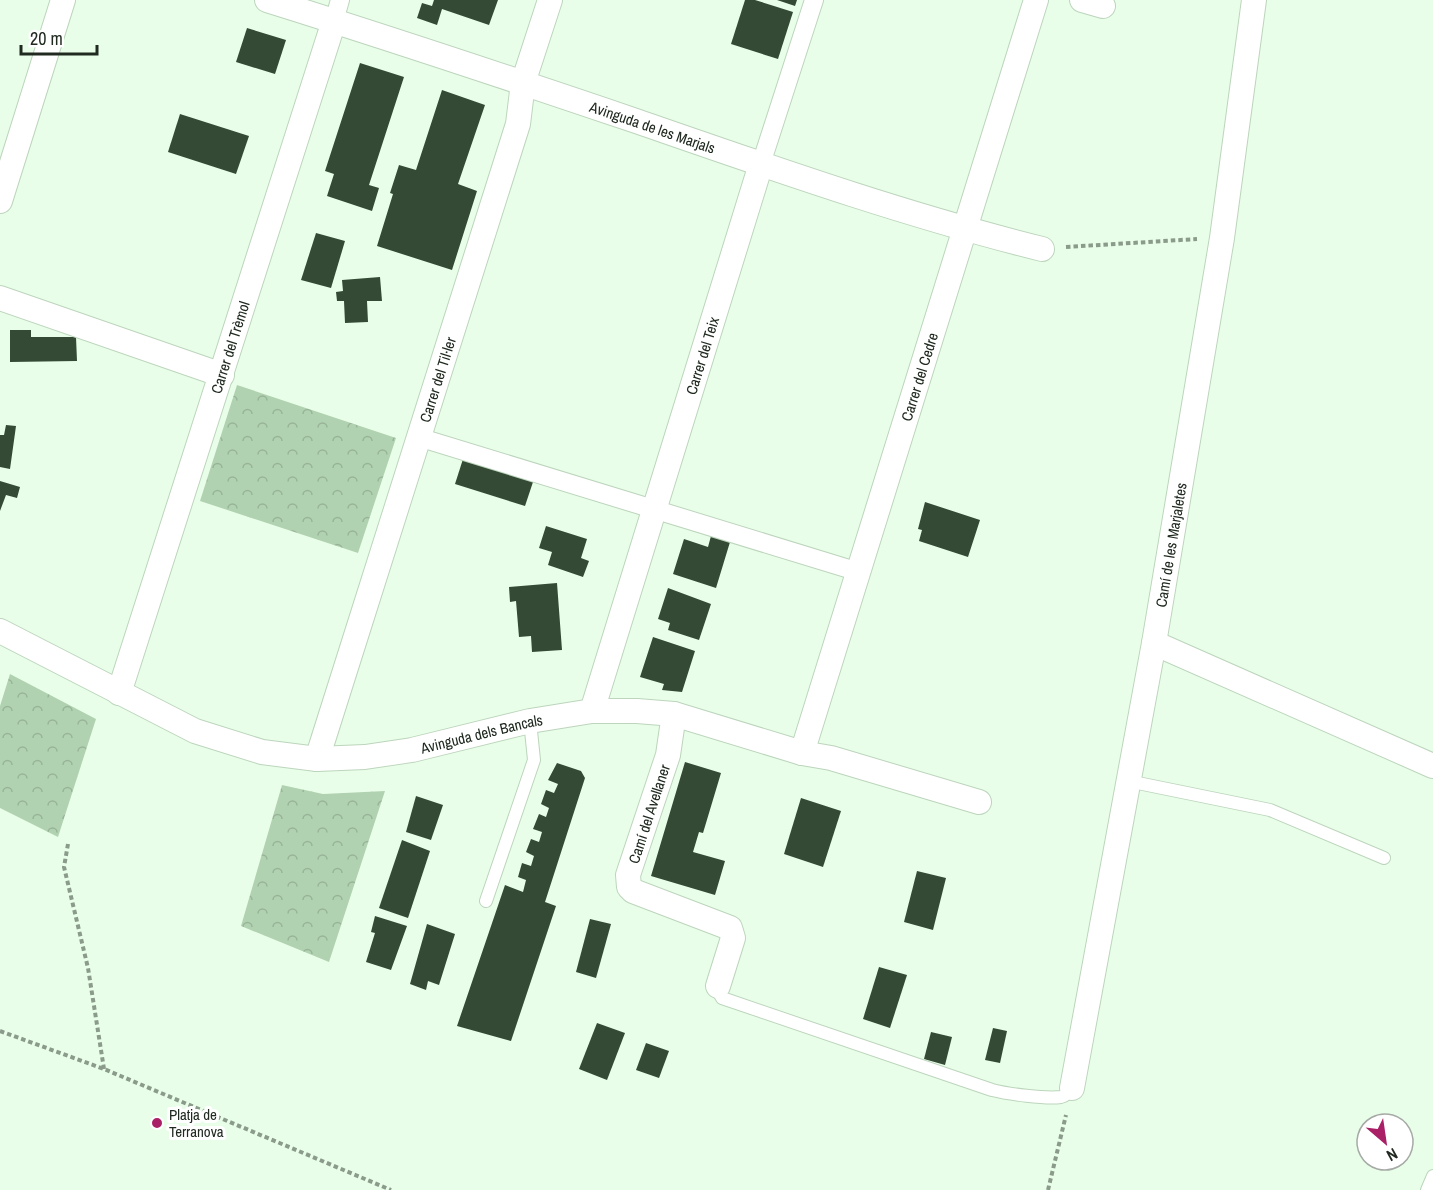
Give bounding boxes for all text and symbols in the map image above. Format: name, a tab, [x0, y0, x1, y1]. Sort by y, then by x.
scale bar	[21, 18, 98, 56]
text: 20 m	[30, 26, 63, 51]
street label: Avinguda de les Marjals	[586, 95, 718, 158]
street label: Carrer del Trèmol	[205, 298, 254, 396]
street label: Carrer del Teix	[680, 313, 724, 397]
street label: Carrer del Cedre	[895, 330, 943, 424]
street label: Carrer del Til·ler	[414, 334, 460, 425]
street label: Camí de les Marjaletes	[1150, 481, 1191, 609]
street label: Avinguda dels Bancals	[417, 709, 544, 758]
street label: Camí del Avellaner	[623, 762, 675, 866]
place label: Platja de Terranova	[169, 1104, 224, 1142]
north arrow	[1355, 1112, 1415, 1172]
marker: Platja de Terranova	[150, 1116, 164, 1130]
text: N	[1383, 1143, 1402, 1167]

